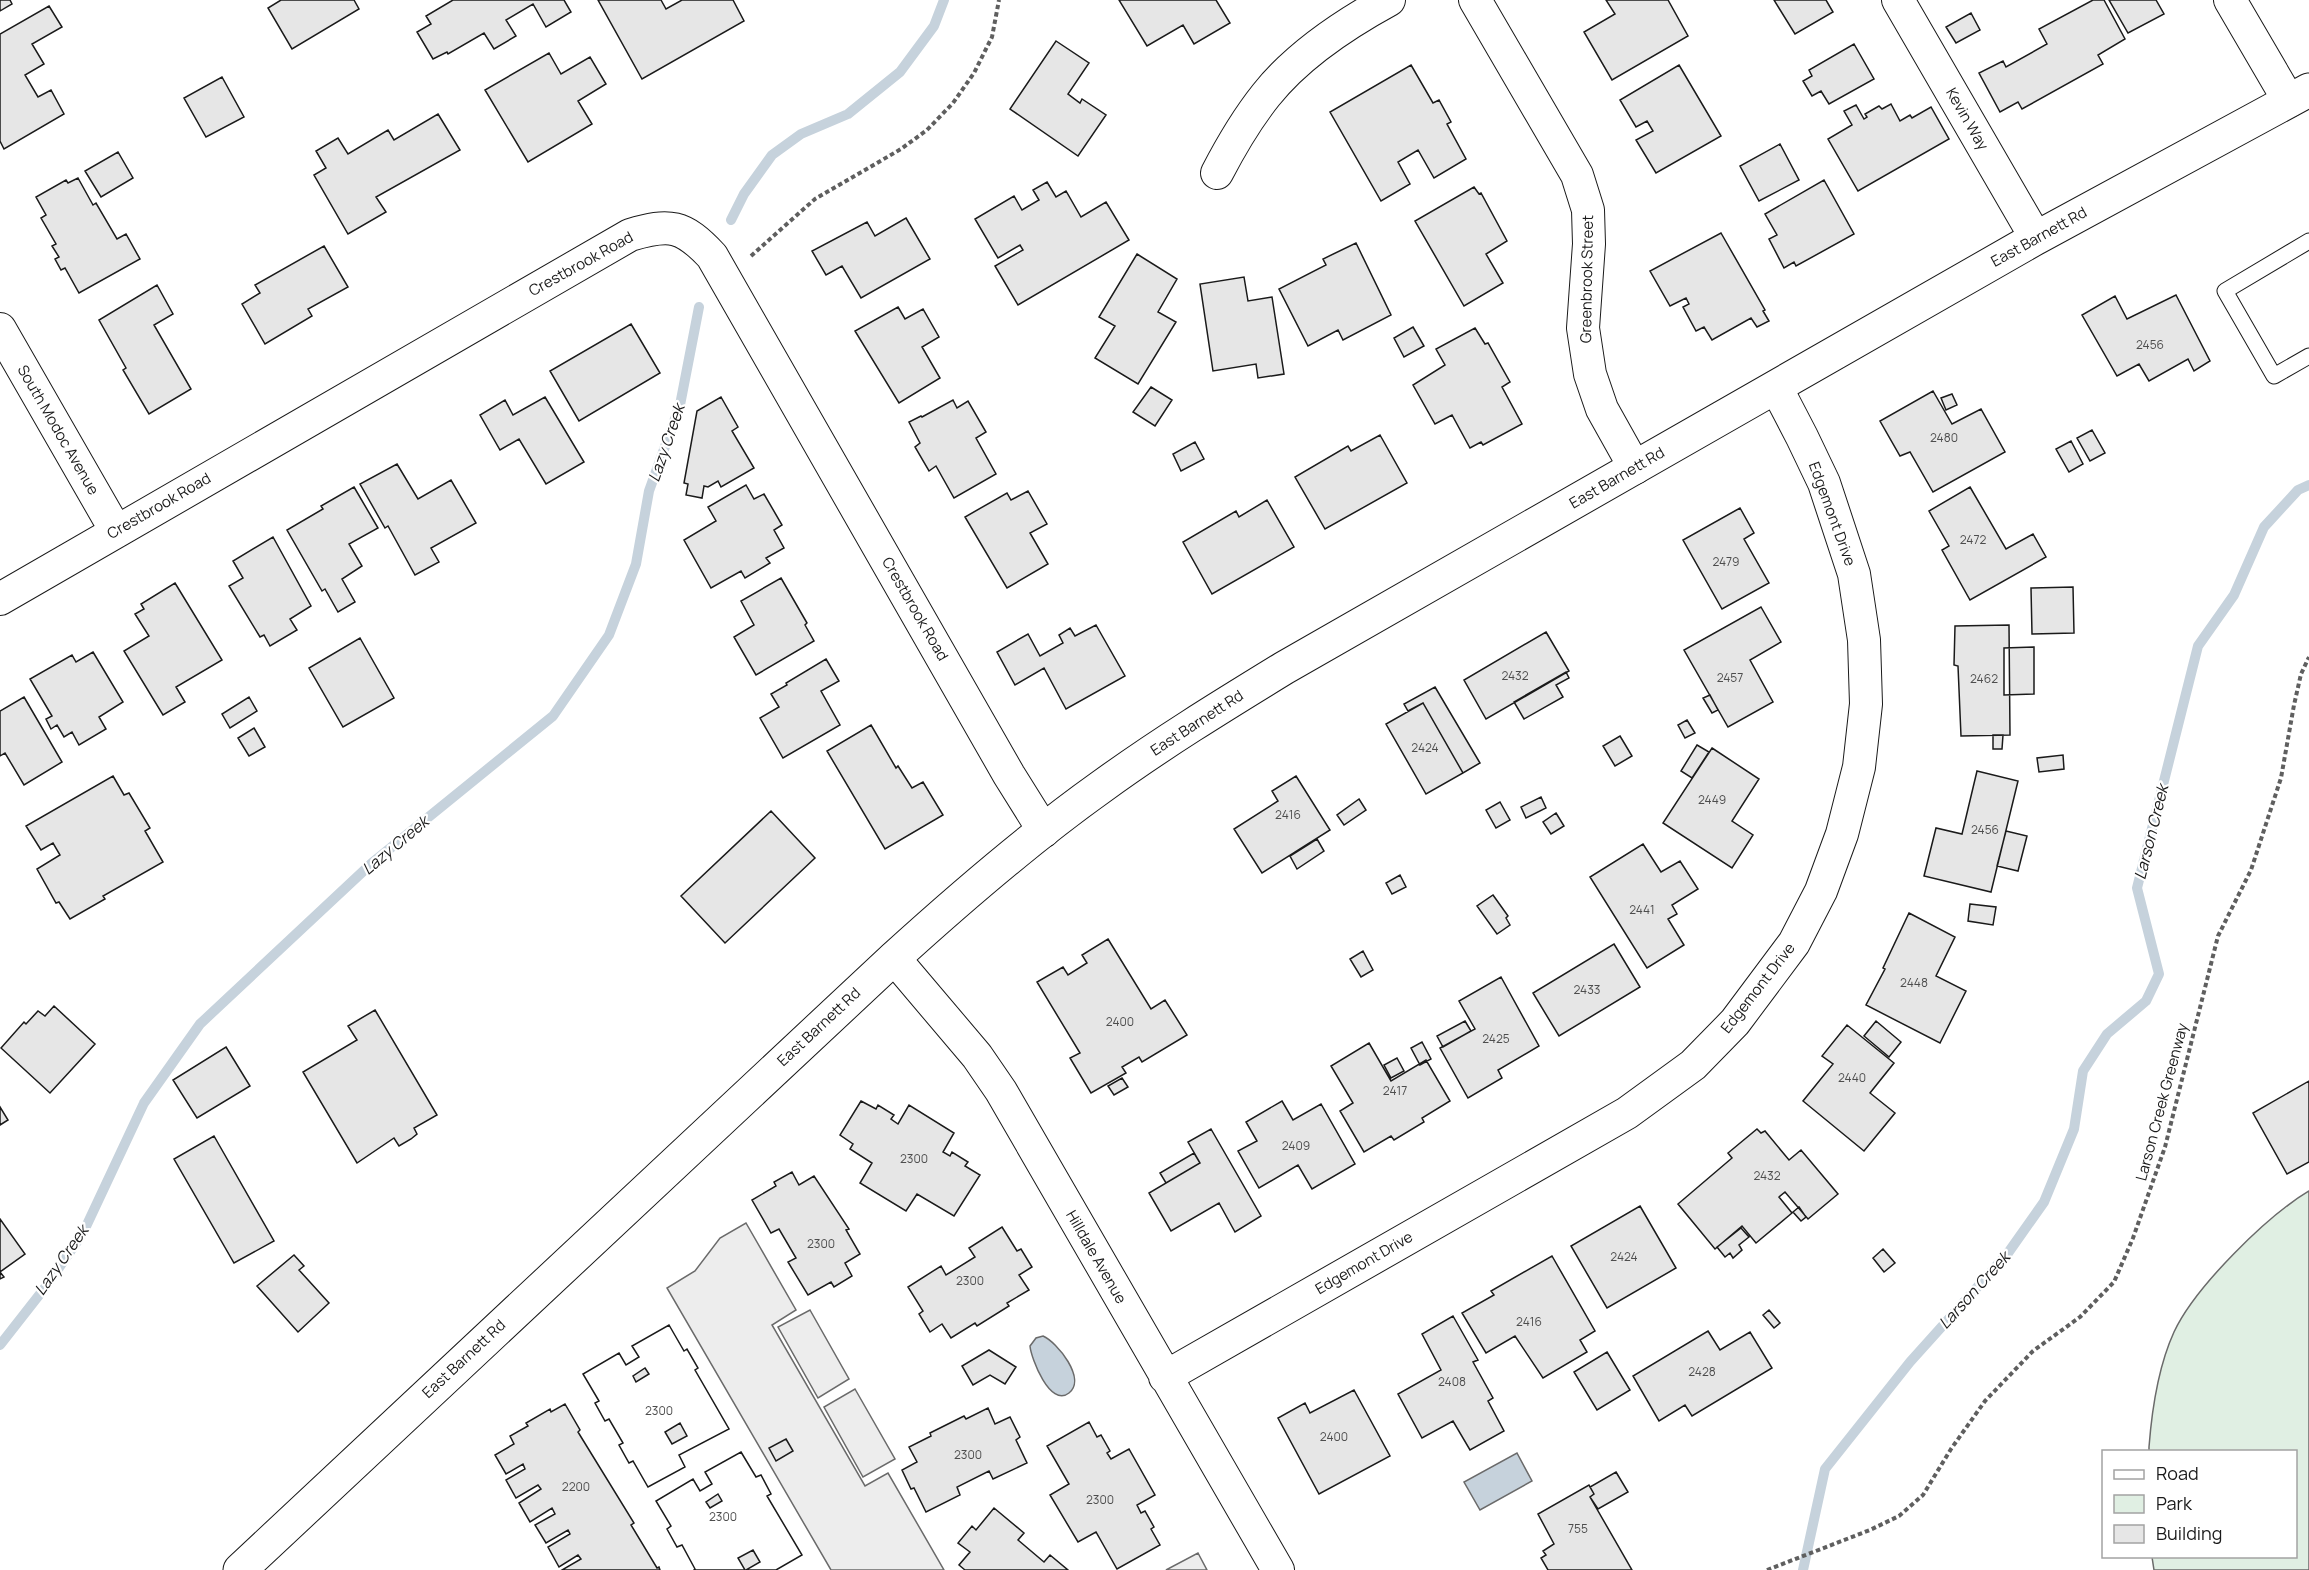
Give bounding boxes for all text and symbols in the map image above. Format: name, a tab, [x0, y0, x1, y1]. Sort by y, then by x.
street label: Kevin Way	[1941, 84, 1994, 154]
street label: East Barnett Rd	[1987, 201, 2091, 272]
street label: Greenbrook Street	[1575, 215, 1598, 343]
street label: Crestbrook Road	[525, 226, 637, 301]
house number: 2456	[2136, 336, 2164, 353]
street label: South Modoc Avenue	[13, 361, 104, 499]
water label: Lazy Creek	[642, 399, 690, 485]
house number: 2480	[1930, 429, 1958, 446]
street label: East Barnett Rd	[1565, 442, 1668, 513]
street label: Edgemont Drive	[1804, 459, 1861, 569]
street label: Crestbrook Road	[103, 467, 214, 544]
house number: 2472	[1960, 531, 1986, 548]
street label: Crestbrook Road	[877, 553, 954, 664]
house number: 2479	[1712, 553, 1740, 570]
house number: 2432	[1501, 667, 1529, 684]
house number: 2457	[1717, 669, 1743, 686]
house number: 2462	[1970, 670, 1998, 687]
street label: East Barnett Rd	[1146, 685, 1247, 760]
house number: 2424	[1411, 739, 1439, 756]
water label: Larson Creek	[2129, 780, 2174, 882]
house number: 2449	[1698, 791, 1726, 808]
house number: 2416	[1275, 806, 1301, 823]
water label: Lazy Creek	[357, 809, 435, 879]
house number: 2456	[1971, 821, 1999, 838]
house number: 2441	[1629, 901, 1655, 918]
street label: Edgemont Drive	[1716, 938, 1800, 1037]
house number: 2448	[1900, 974, 1928, 991]
house number: 2433	[1574, 981, 1600, 998]
street label: East Barnett Rd	[772, 983, 865, 1071]
house number: 2400	[1106, 1013, 1134, 1030]
street label: Larson Creek Greenway	[2130, 1021, 2193, 1183]
house number: 2425	[1482, 1030, 1510, 1047]
house number: 2440	[1838, 1069, 1866, 1086]
house number: 2417	[1383, 1082, 1407, 1099]
house number: 2409	[1282, 1137, 1310, 1154]
house number: 2300	[900, 1150, 928, 1167]
house number: 2432	[1753, 1167, 1781, 1184]
street label: Hilldale Avenue	[1061, 1206, 1132, 1307]
water label: Lazy Creek	[29, 1219, 94, 1299]
street label: Edgemont Drive	[1311, 1226, 1417, 1299]
house number: 2300	[807, 1235, 835, 1252]
water label: Larson Creek	[1933, 1245, 2016, 1333]
house number: 2424	[1610, 1248, 1638, 1265]
house number: 2300	[956, 1272, 984, 1289]
house number: 2416	[1516, 1313, 1542, 1330]
street label: East Barnett Rd	[417, 1315, 510, 1403]
house number: 2428	[1688, 1363, 1716, 1380]
house number: 2408	[1438, 1373, 1466, 1390]
house number: 2300	[645, 1402, 673, 1419]
house number: 2400	[1320, 1428, 1348, 1445]
house number: 2300	[954, 1446, 982, 1463]
legend	[2102, 1450, 2297, 1558]
text: Road	[2156, 1461, 2199, 1485]
house number: 2200	[562, 1478, 590, 1495]
house number: 2300	[1086, 1491, 1114, 1508]
text: Park	[2156, 1491, 2193, 1515]
house number: 2300	[709, 1508, 737, 1525]
house number: 755	[1568, 1520, 1588, 1537]
text: Building	[2156, 1521, 2222, 1545]

